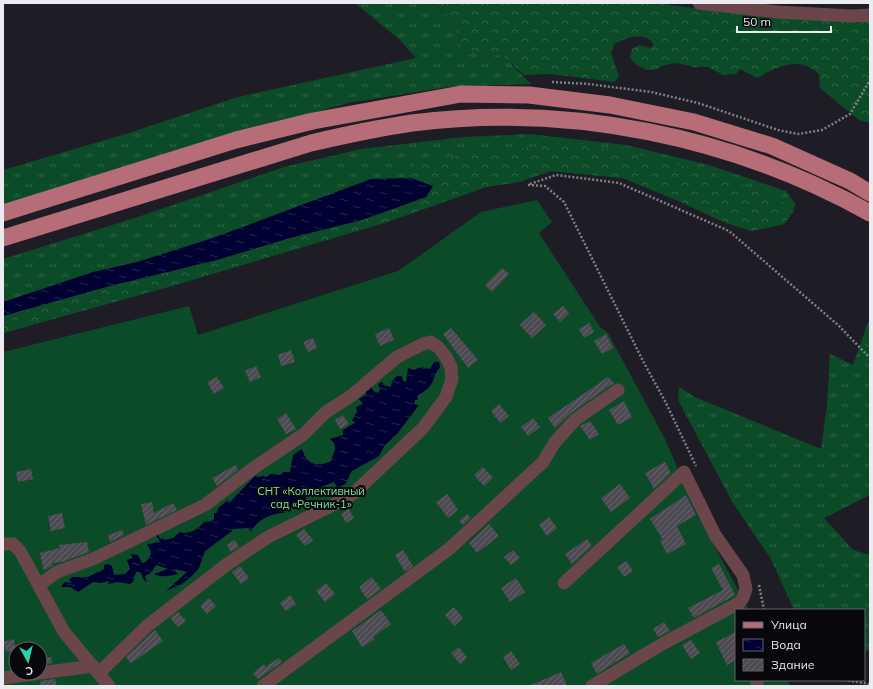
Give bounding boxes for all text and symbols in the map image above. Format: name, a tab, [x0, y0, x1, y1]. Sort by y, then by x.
scale bar	[737, 8, 831, 34]
text: 50 m	[743, 14, 771, 29]
park label: СНТ «Коллективный сад «Речник-1»	[257, 484, 365, 511]
legend	[735, 609, 865, 681]
text: Улица	[770, 617, 807, 632]
text: Вода	[771, 637, 801, 652]
north arrow	[8, 641, 48, 681]
text: Здание	[771, 657, 815, 672]
text: С	[24, 663, 34, 678]

